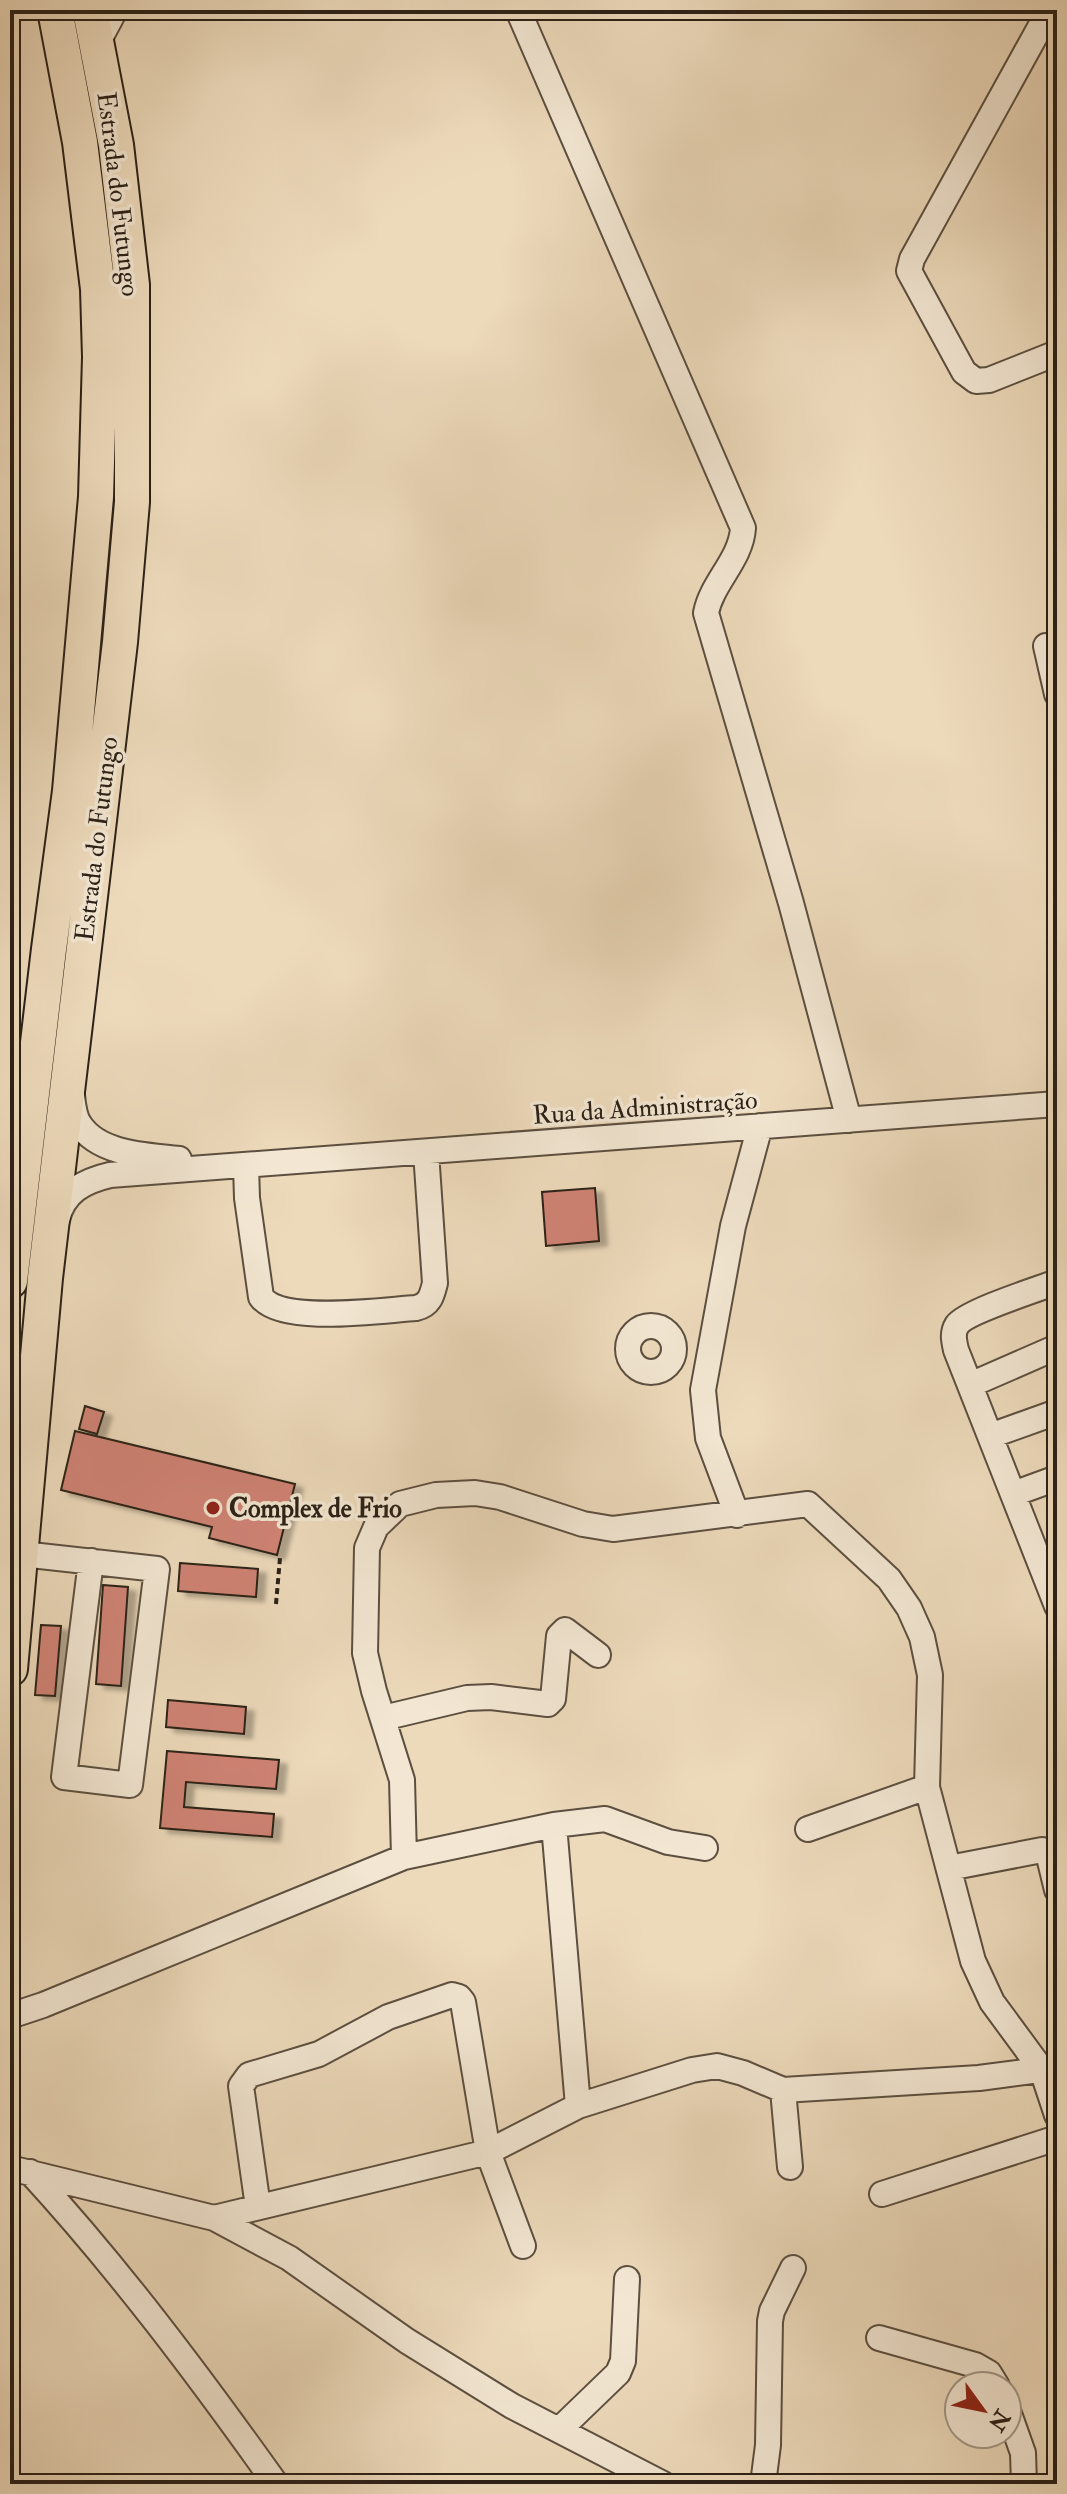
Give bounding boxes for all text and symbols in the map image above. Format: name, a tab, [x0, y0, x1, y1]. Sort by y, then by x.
street label: Estrada do Futungo	[90, 90, 146, 298]
street label: Estrada do Futungo	[69, 735, 125, 943]
street label: Rua da Administração	[532, 1084, 758, 1132]
place label: Complex de Frio	[229, 1493, 402, 1526]
marker: Complex de Frio	[204, 1499, 222, 1517]
north arrow	[943, 2370, 1023, 2450]
text: N	[982, 2404, 1017, 2436]

